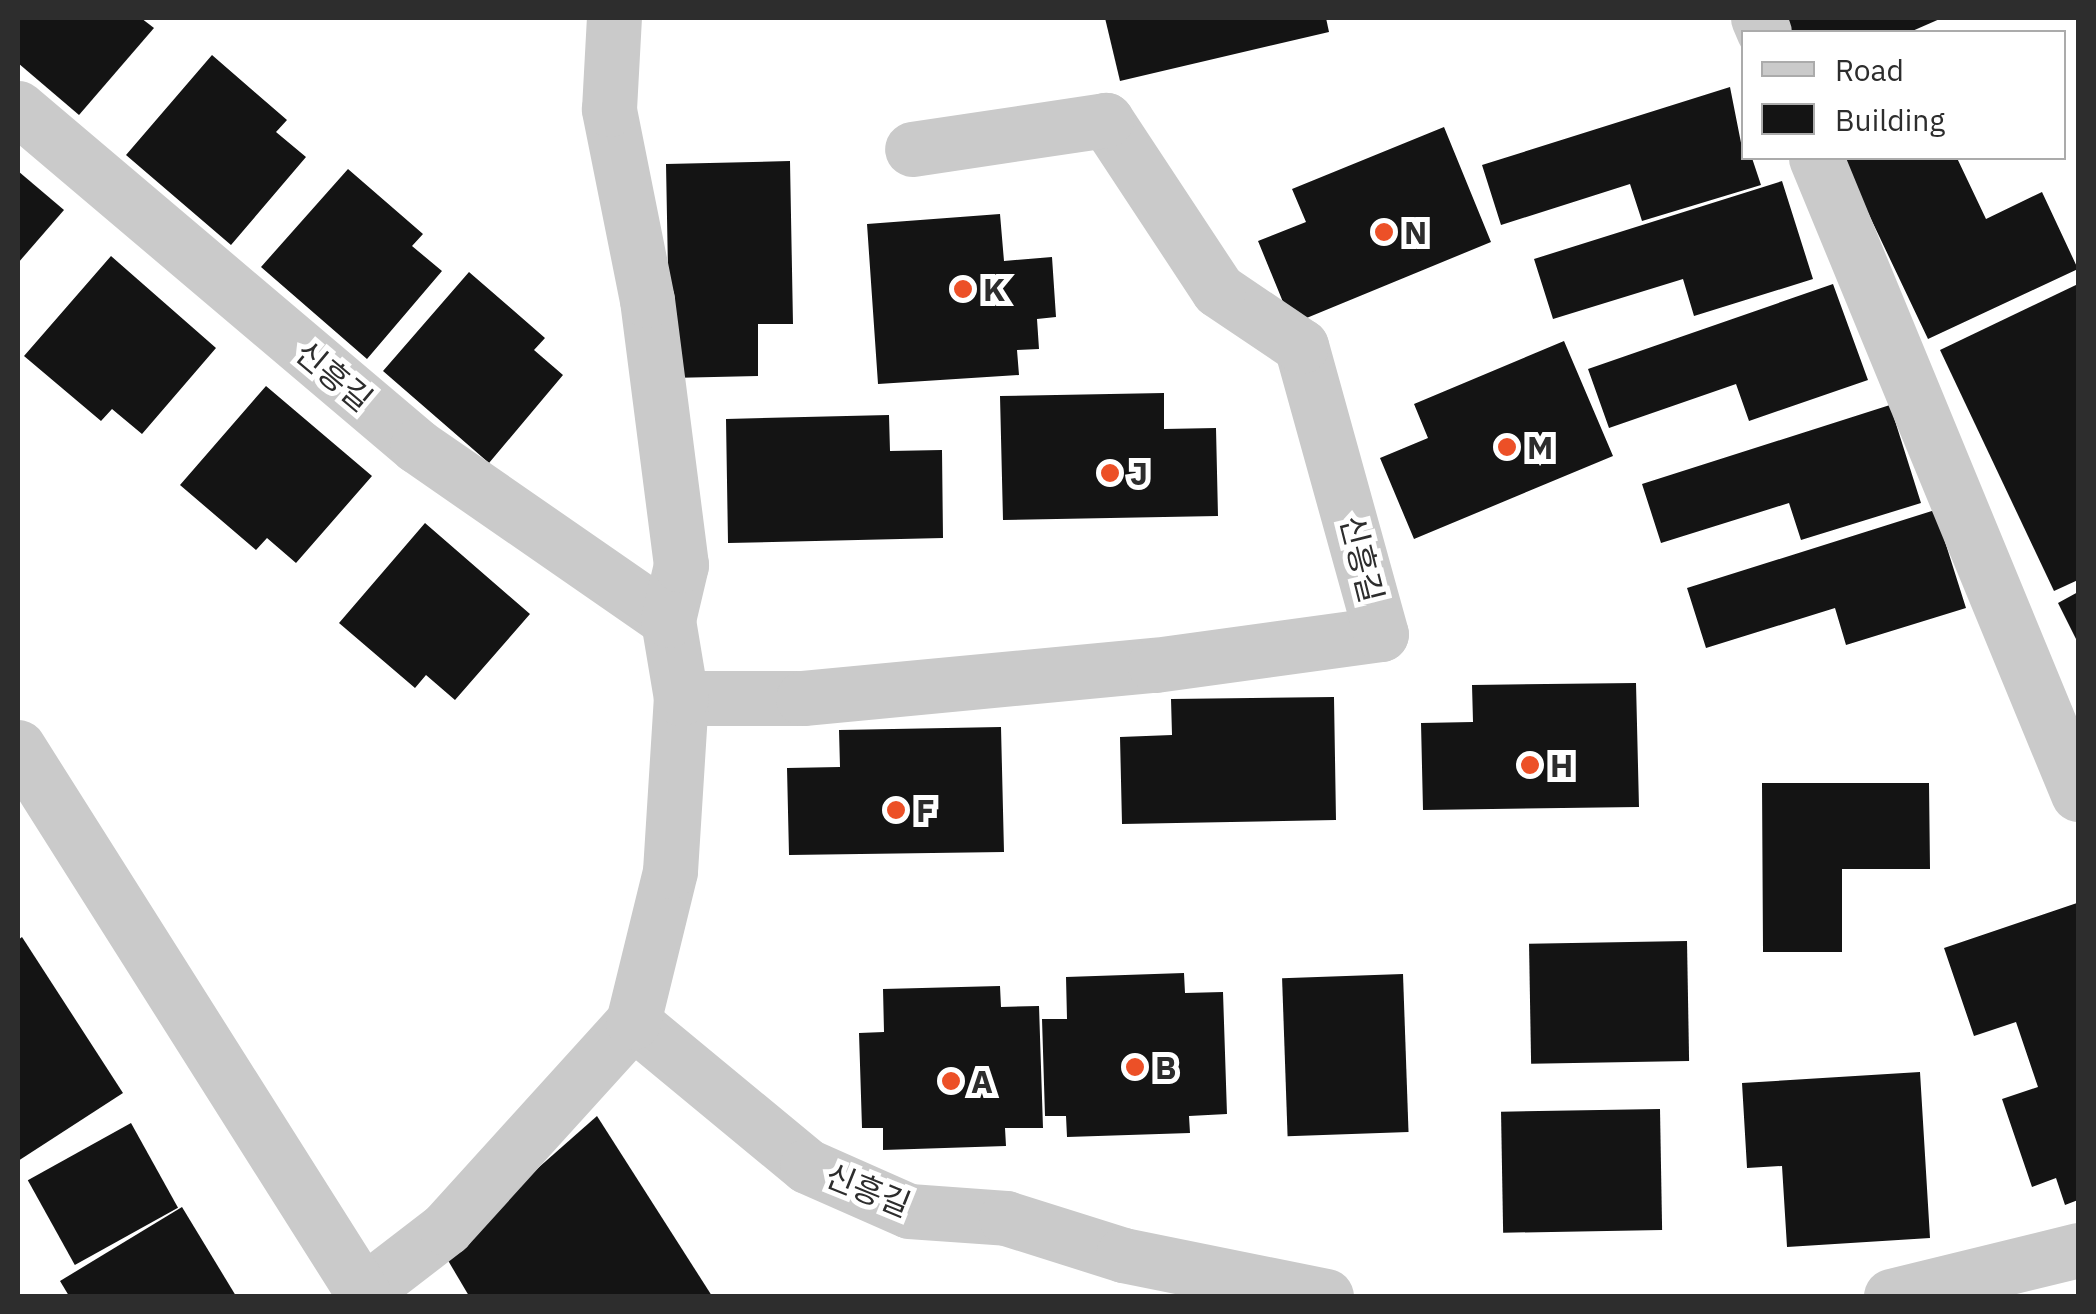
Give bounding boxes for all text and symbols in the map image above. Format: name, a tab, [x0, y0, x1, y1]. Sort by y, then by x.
legend	[1741, 30, 2066, 160]
text: Road	[1835, 50, 1904, 89]
text: Building	[1835, 100, 1945, 139]
place label: N	[1404, 213, 1427, 251]
marker: N	[1373, 221, 1395, 243]
place label: K	[983, 270, 1005, 308]
marker: K	[952, 278, 974, 300]
street label: 신흥길	[288, 333, 380, 419]
place label: M	[1527, 428, 1553, 466]
marker: M	[1496, 436, 1518, 458]
place label: J	[1130, 454, 1148, 492]
marker: J	[1099, 462, 1121, 484]
street label: 신흥길	[1333, 512, 1391, 606]
place label: H	[1550, 746, 1573, 784]
marker: H	[1519, 754, 1541, 776]
place label: F	[916, 791, 935, 829]
marker: F	[885, 799, 907, 821]
place label: B	[1155, 1048, 1176, 1086]
marker: B	[1124, 1056, 1146, 1078]
place label: A	[971, 1062, 993, 1100]
marker: A	[940, 1070, 962, 1092]
street label: 신흥길	[820, 1156, 916, 1224]

